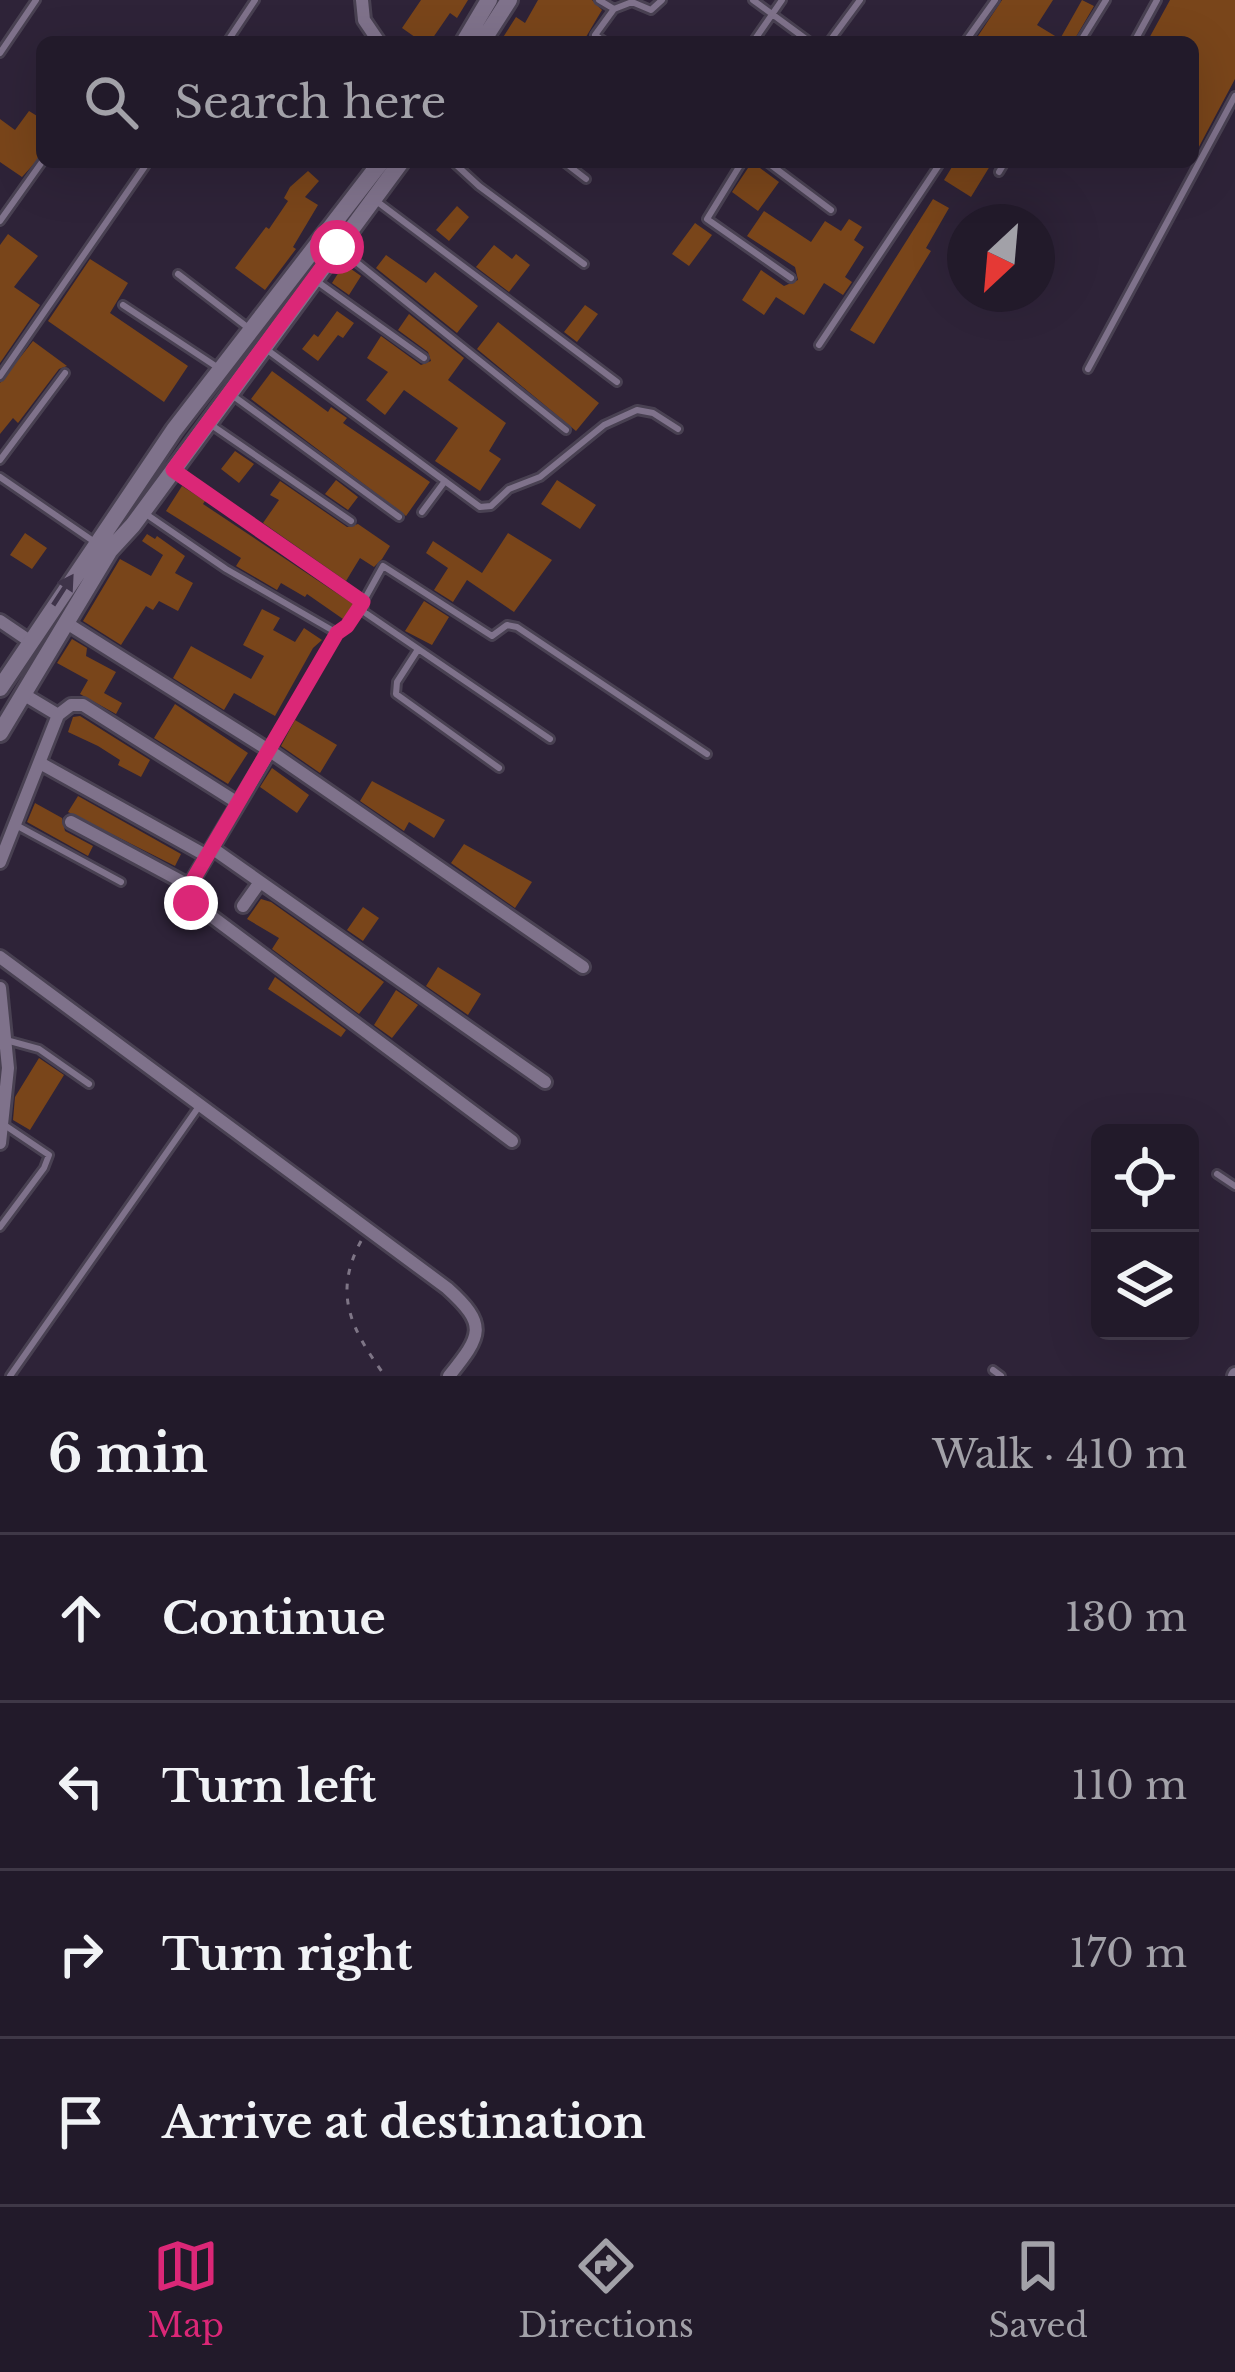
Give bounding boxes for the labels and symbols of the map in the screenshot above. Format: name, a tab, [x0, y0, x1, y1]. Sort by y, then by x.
north arrow	[947, 204, 1055, 312]
route start	[310, 220, 364, 274]
one-way arrow	[52, 574, 74, 607]
route end	[164, 876, 218, 930]

